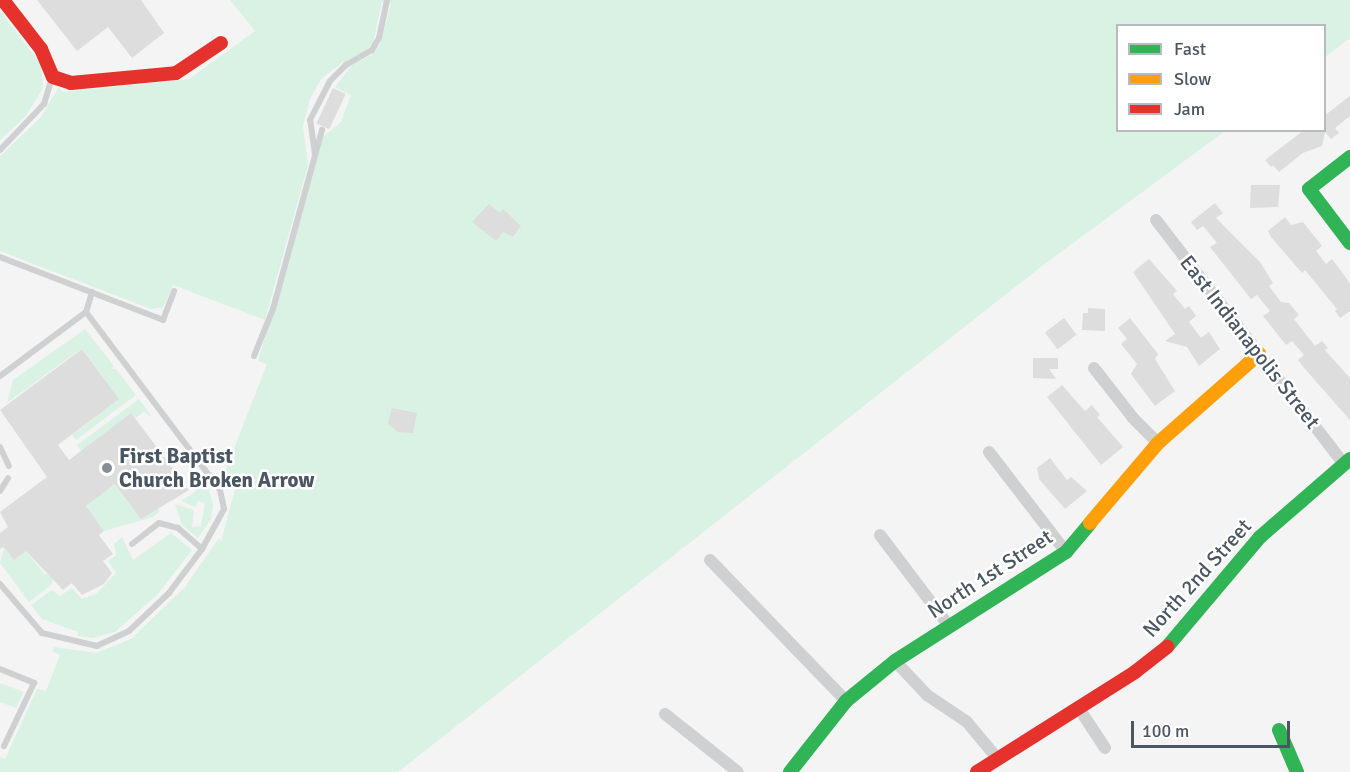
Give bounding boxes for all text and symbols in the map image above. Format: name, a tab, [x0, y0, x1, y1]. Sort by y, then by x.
legend	[1116, 24, 1326, 132]
text: Fast	[1174, 38, 1206, 60]
text: Slow	[1174, 68, 1211, 90]
text: Jam	[1174, 98, 1205, 120]
street label: East Indianapolis Street	[1175, 250, 1325, 434]
place label: First Baptist Church Broken Arrow	[119, 443, 314, 493]
marker: First Baptist Church Broken Arrow	[100, 461, 114, 475]
street label: North 2nd Street	[1137, 514, 1257, 642]
street label: North 1st Street	[923, 524, 1057, 624]
scale bar	[1134, 709, 1293, 747]
text: 100 m	[1142, 720, 1189, 742]

